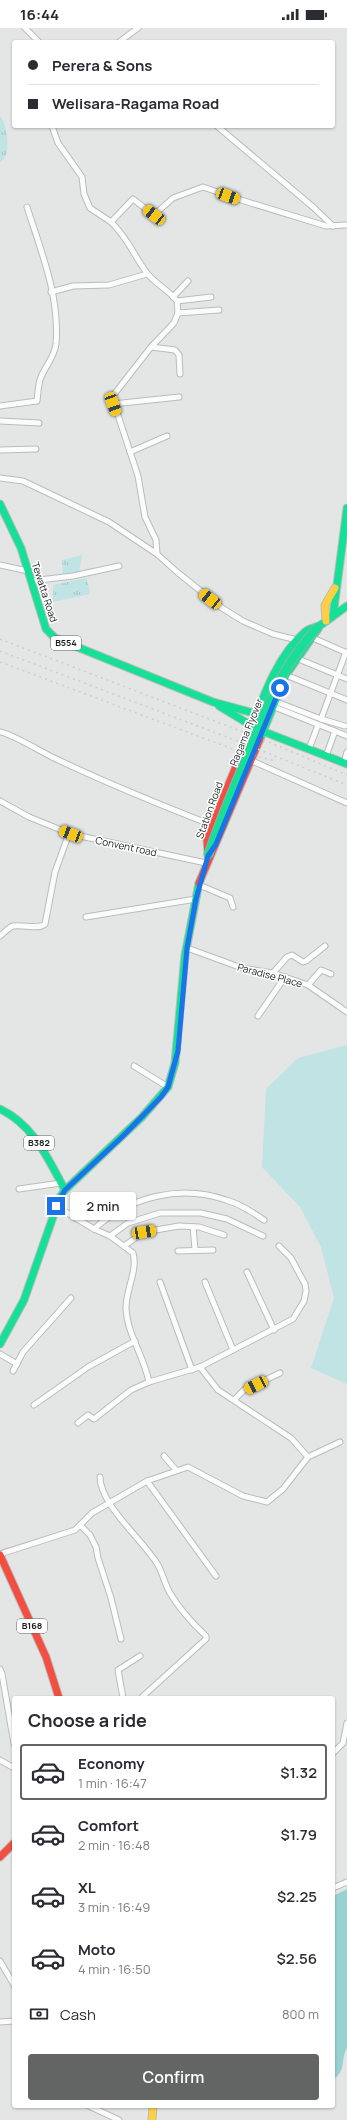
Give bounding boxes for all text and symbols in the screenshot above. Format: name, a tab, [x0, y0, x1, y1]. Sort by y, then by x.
text: 16:44	[20, 4, 59, 25]
text: Perera & Sons	[52, 55, 152, 76]
text: Welisara-Ragama Road	[52, 93, 219, 114]
car	[215, 186, 241, 206]
car	[141, 203, 167, 227]
car	[103, 391, 123, 417]
street label: Tewatta Road	[29, 560, 61, 624]
car	[197, 587, 223, 611]
road number: B554	[51, 636, 81, 650]
route start	[271, 679, 289, 697]
street label: Ragama Flyover	[226, 696, 266, 768]
street label: Station Road	[192, 780, 226, 840]
car	[58, 824, 84, 844]
street label: Convent road	[94, 833, 158, 859]
street label: Paradise Place	[236, 960, 304, 990]
road number: B382	[24, 1136, 54, 1150]
callout: 2 min	[70, 1192, 136, 1220]
route end	[47, 1197, 65, 1215]
text: 2 min	[86, 1197, 120, 1215]
car	[131, 1224, 157, 1240]
car	[243, 1374, 269, 1396]
road number: B168	[17, 1619, 47, 1633]
text: Choose a ride	[28, 1708, 147, 1732]
text: Economy	[78, 1753, 145, 1774]
icon: car	[30, 1754, 66, 1790]
text: $1.32	[280, 1762, 317, 1783]
text: 1 min · 16:47	[78, 1774, 147, 1792]
text: Comfort	[78, 1815, 139, 1836]
icon: car	[30, 1816, 66, 1852]
text: $1.79	[281, 1824, 317, 1845]
text: 2 min · 16:48	[78, 1836, 150, 1854]
text: XL	[78, 1877, 96, 1898]
icon: car	[30, 1878, 66, 1914]
text: $2.25	[277, 1886, 317, 1907]
text: 3 min · 16:49	[78, 1898, 150, 1916]
text: Moto	[78, 1939, 115, 1960]
icon: car	[30, 1940, 66, 1976]
text: $2.56	[277, 1948, 317, 1969]
text: 4 min · 16:50	[78, 1960, 151, 1978]
icon: cash	[28, 2003, 50, 2025]
text: Cash	[60, 2004, 96, 2025]
text: 800 m	[282, 2005, 319, 2023]
button: Confirm	[28, 2054, 319, 2100]

